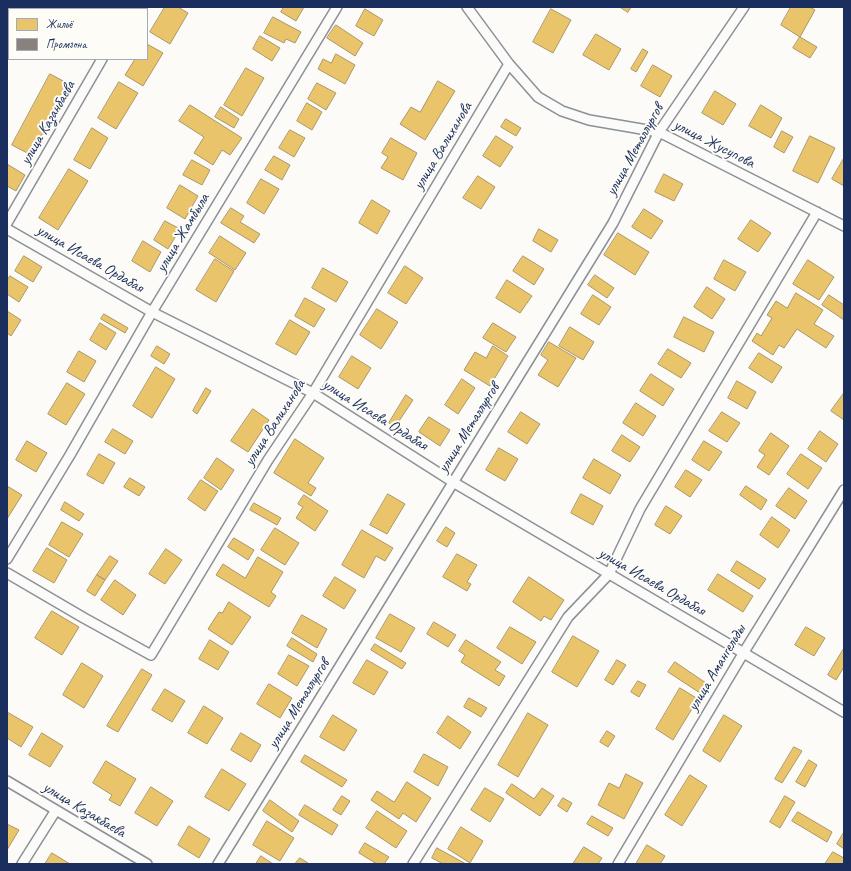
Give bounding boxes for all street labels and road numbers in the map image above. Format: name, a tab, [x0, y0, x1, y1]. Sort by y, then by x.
street label: улица Казанбаева	[16, 78, 80, 168]
street label: улица Валиханова	[409, 99, 477, 193]
street label: улица Металлургов	[602, 101, 668, 199]
street label: улица Жусупова	[670, 115, 758, 173]
street label: улица Жамбыла	[152, 190, 214, 276]
street label: улица Исаева Ордабая	[33, 221, 147, 297]
street label: улица Исаева Ордабая	[319, 375, 431, 455]
street label: улица Валиханова	[240, 376, 310, 470]
street label: улица Металлургов	[434, 380, 504, 476]
street label: улица Исаева Ордабая	[595, 544, 709, 620]
street label: улица Амангельды	[684, 621, 750, 715]
street label: улица Металлургов	[264, 656, 334, 752]
street label: улица Казакбаева	[39, 778, 129, 842]

